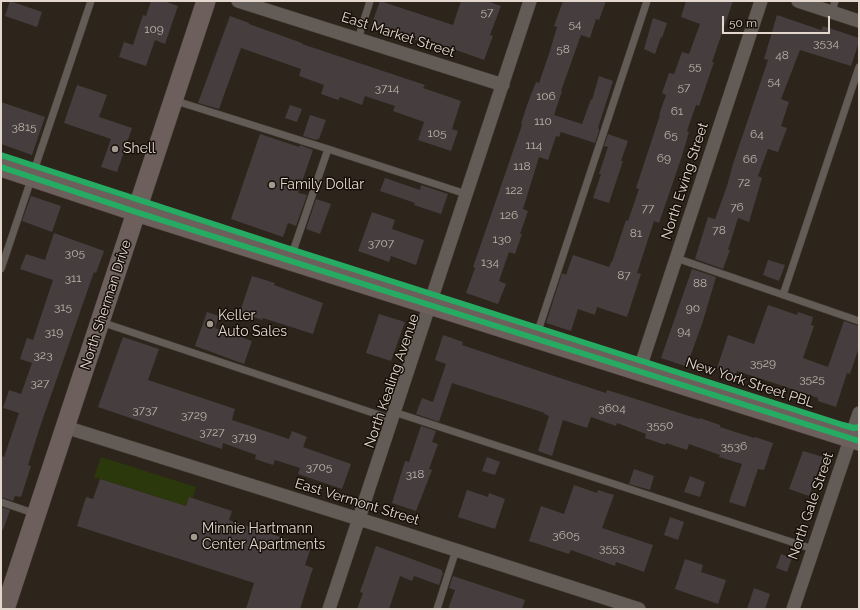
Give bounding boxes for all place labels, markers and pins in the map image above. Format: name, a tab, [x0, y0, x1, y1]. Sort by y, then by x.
place label: Shell	[123, 141, 155, 157]
marker: Shell	[110, 144, 120, 154]
place label: Family Dollar	[280, 177, 364, 193]
marker: Family Dollar	[267, 180, 277, 190]
place label: Keller Auto Sales	[218, 308, 287, 340]
marker: Keller Auto Sales	[205, 319, 215, 329]
place label: Minnie Hartmann Center Apartments	[202, 521, 325, 554]
marker: Minnie Hartmann Center Apartments	[189, 532, 199, 542]

